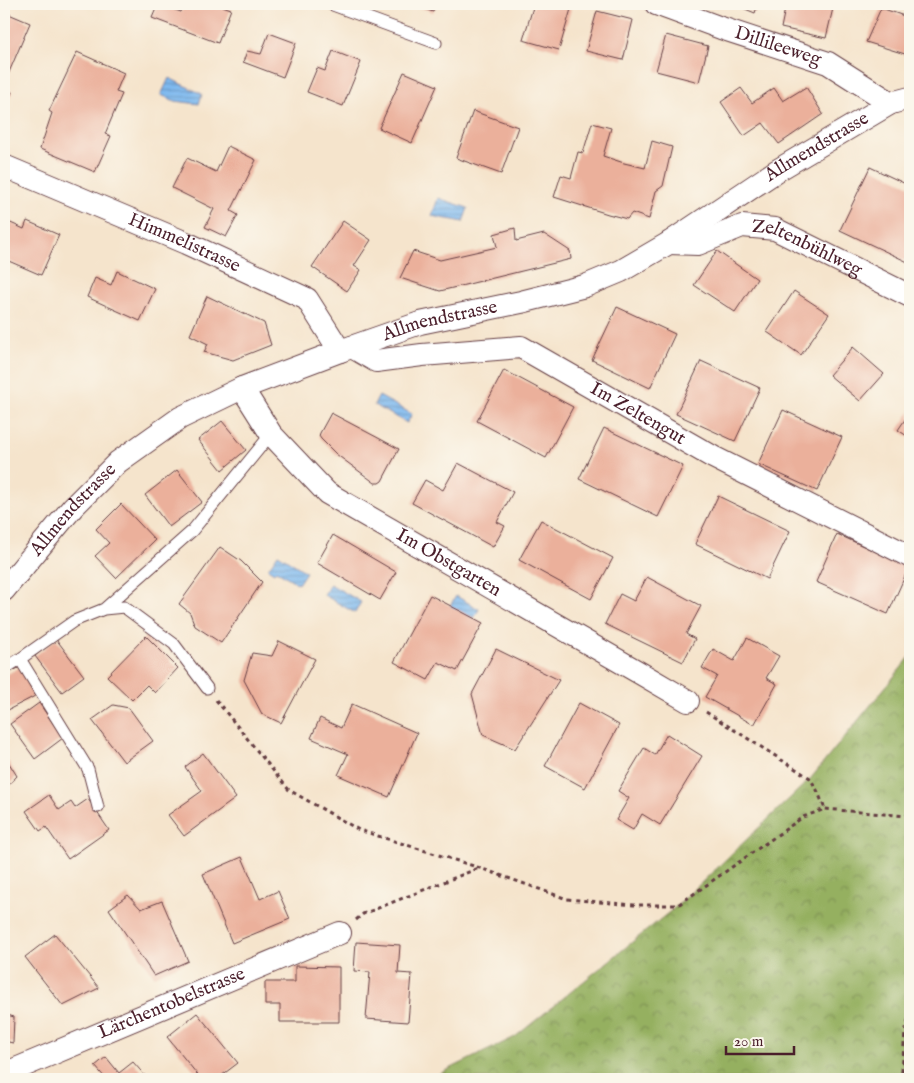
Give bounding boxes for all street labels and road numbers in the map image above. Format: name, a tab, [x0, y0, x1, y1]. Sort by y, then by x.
street label: Dillileeweg	[731, 21, 825, 72]
street label: Allmendstrasse	[759, 107, 874, 188]
street label: Himmelistrasse	[124, 208, 244, 279]
street label: Zeltenbühlweg	[751, 215, 867, 283]
street label: Allmendstrasse	[379, 295, 500, 347]
street label: Im Zeltengut	[586, 377, 690, 451]
street label: Allmendstrasse	[24, 458, 122, 562]
street label: Im Obstgarten	[392, 523, 505, 603]
street label: Lärchentobelstrasse	[95, 962, 249, 1045]

